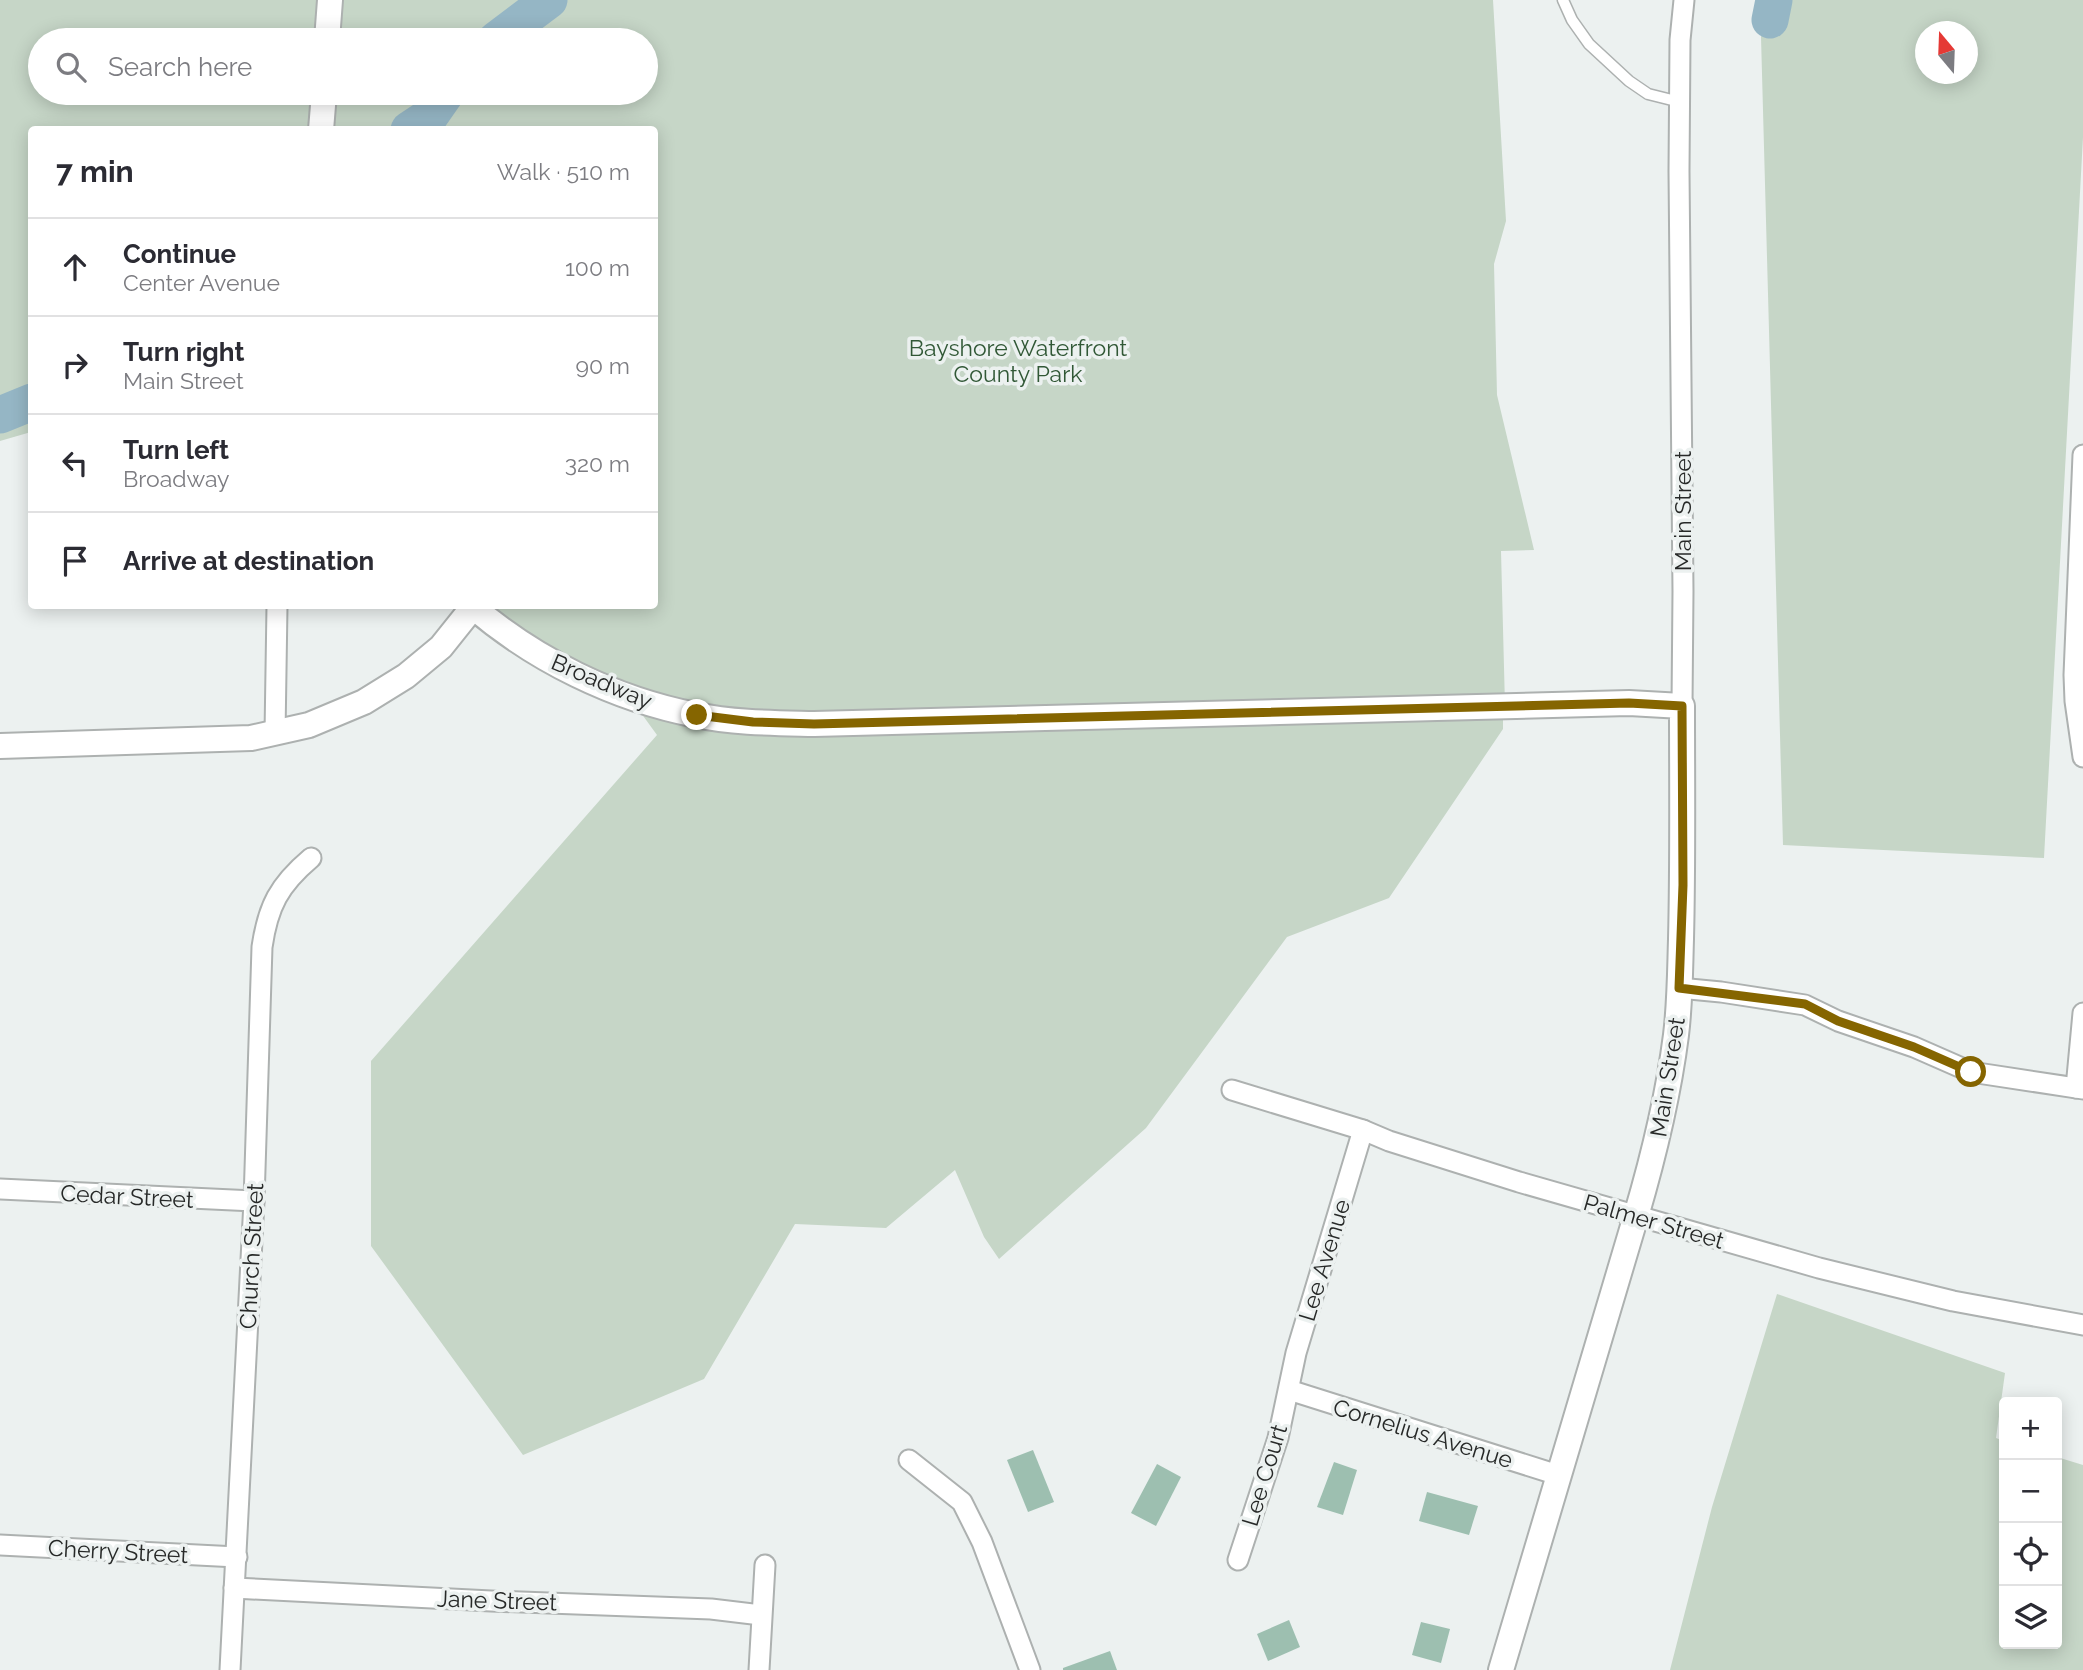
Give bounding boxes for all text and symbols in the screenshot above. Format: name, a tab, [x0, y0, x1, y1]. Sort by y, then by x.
north arrow	[1915, 21, 1978, 84]
search box	[28, 28, 658, 105]
icon: search	[52, 48, 90, 86]
text: Search here	[108, 52, 252, 82]
text: 7 min	[56, 154, 134, 189]
text: Walk · 510 m	[497, 158, 630, 185]
text: Continue	[123, 239, 236, 269]
icon: ahead	[56, 248, 94, 286]
text: 100 m	[565, 254, 630, 281]
text: Center Avenue	[123, 269, 280, 296]
park label: Bayshore Waterfront County Park	[909, 334, 1128, 387]
text: Turn right	[123, 337, 244, 367]
icon: right	[56, 346, 94, 384]
text: 90 m	[575, 352, 630, 379]
text: Main Street	[123, 367, 244, 394]
text: Turn left	[123, 435, 229, 465]
icon: left	[56, 444, 94, 482]
text: 320 m	[565, 450, 630, 477]
street label: Main Street	[1669, 450, 1696, 571]
text: Broadway	[123, 465, 230, 492]
icon: arrive	[56, 542, 94, 580]
text: Arrive at destination	[123, 546, 374, 576]
street label: Broadway	[548, 648, 656, 714]
route end	[681, 699, 712, 730]
street label: Main Street	[1644, 1015, 1690, 1139]
route start	[1955, 1056, 1986, 1087]
street label: Cedar Street	[60, 1179, 195, 1213]
street label: Church Street	[234, 1182, 268, 1330]
street label: Palmer Street	[1581, 1188, 1728, 1254]
street label: Lee Avenue	[1293, 1196, 1355, 1324]
street label: Cornelius Avenue	[1330, 1393, 1516, 1473]
map controls	[1999, 1397, 2062, 1649]
button: +	[1999, 1397, 2062, 1460]
street label: Lee Court	[1236, 1421, 1292, 1529]
button: −	[1999, 1460, 2062, 1523]
button: locate	[1999, 1523, 2062, 1586]
street label: Cherry Street	[47, 1534, 189, 1568]
street label: Jane Street	[437, 1584, 558, 1616]
button: layers	[1999, 1586, 2062, 1649]

